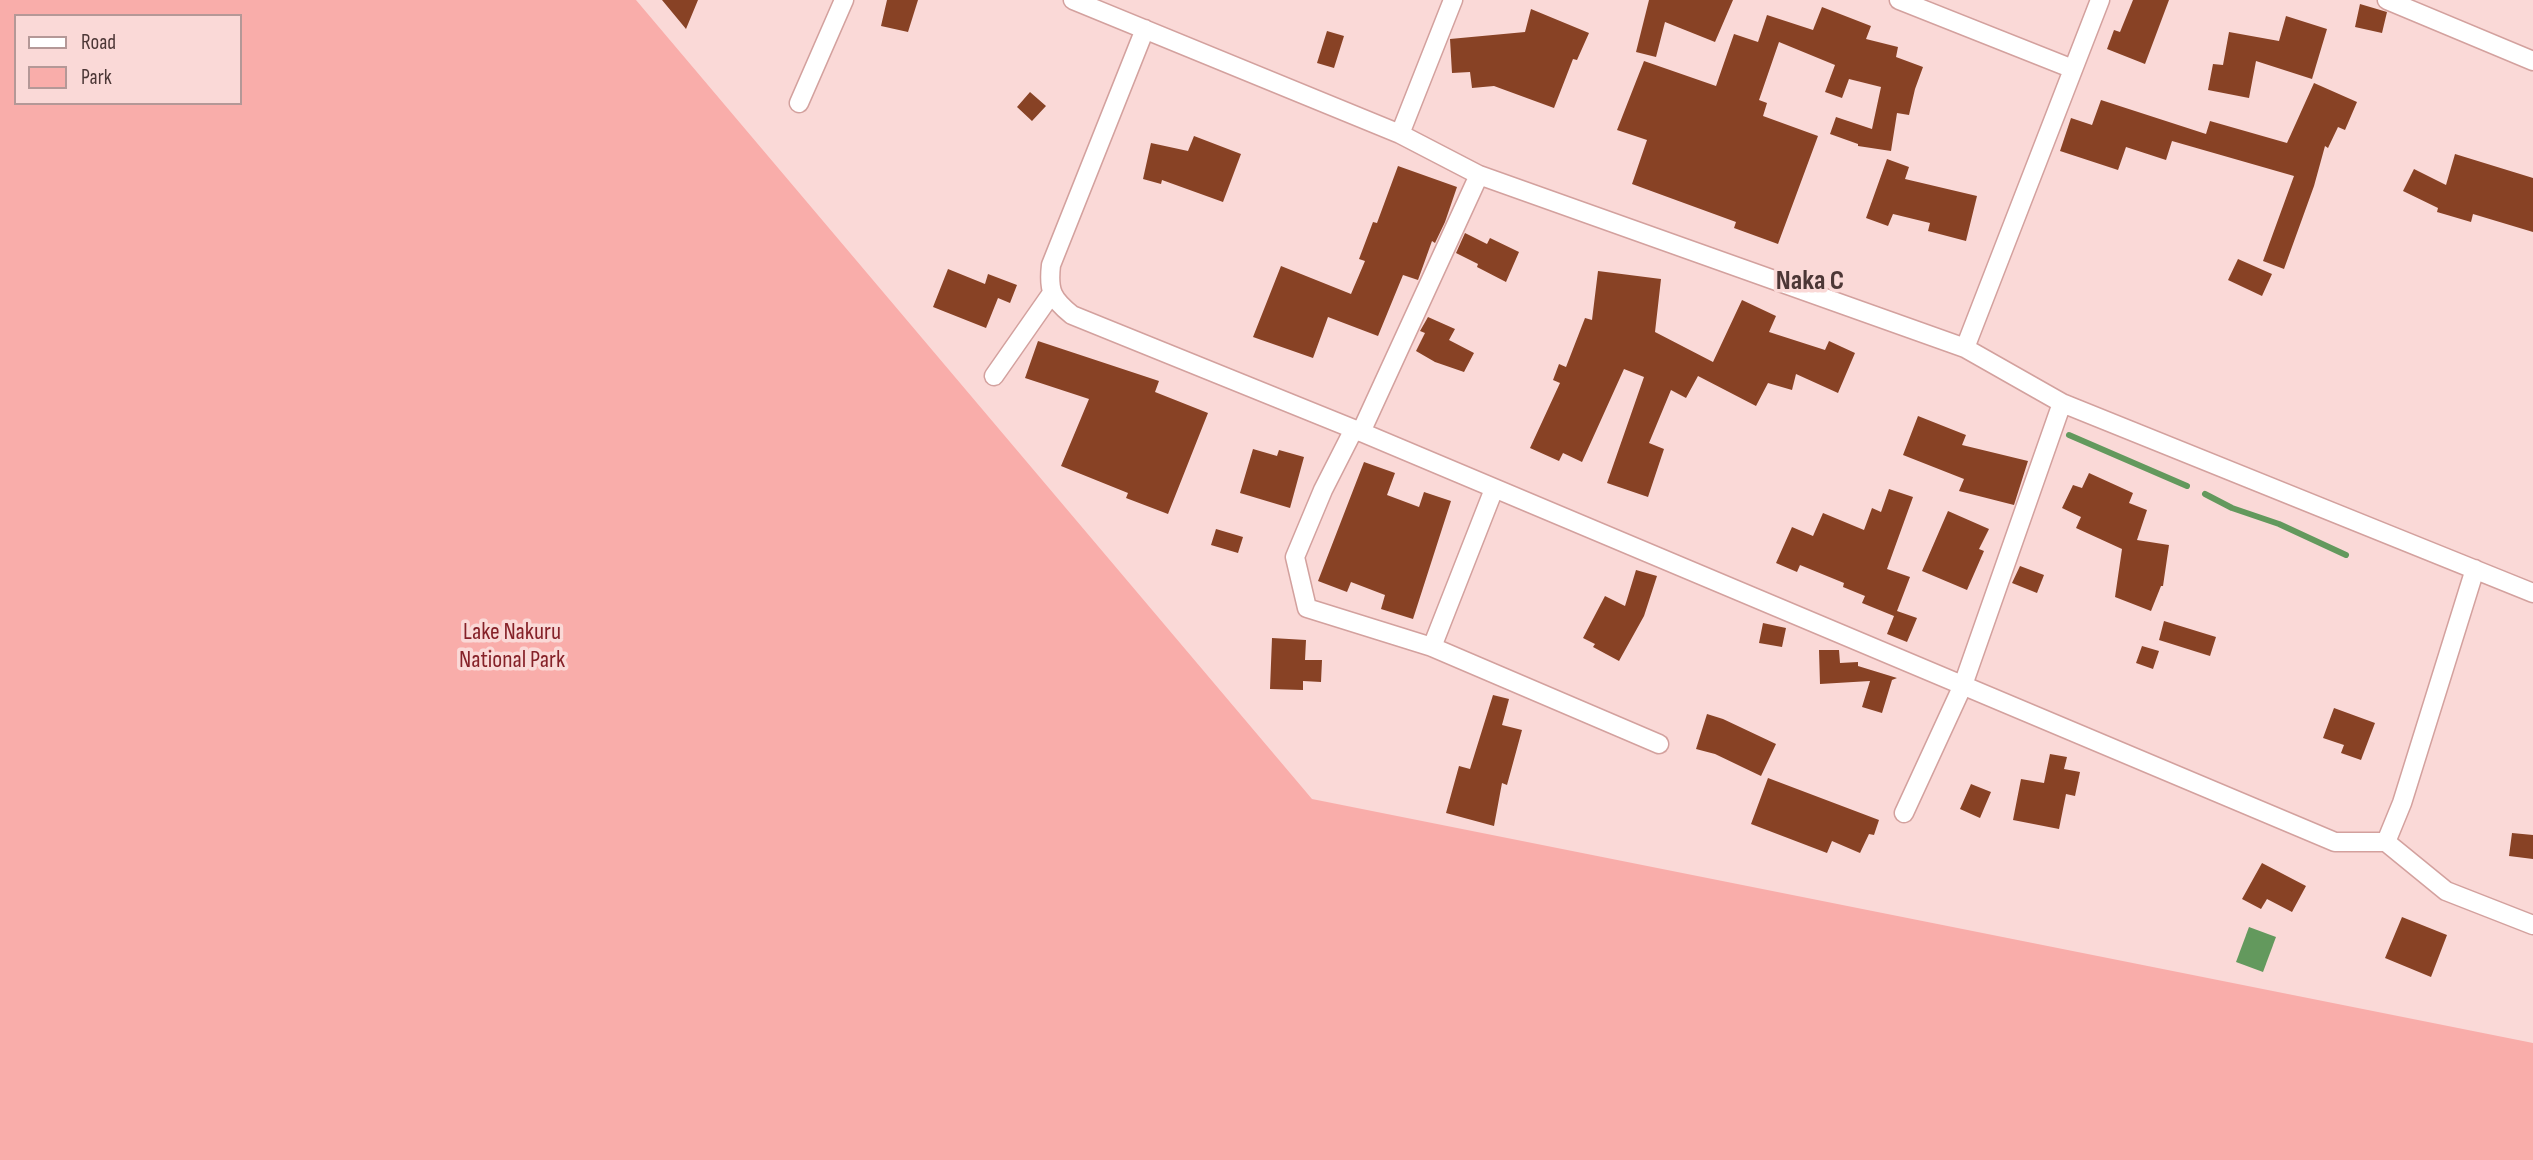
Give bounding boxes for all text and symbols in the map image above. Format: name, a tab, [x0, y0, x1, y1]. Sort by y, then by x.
legend	[14, 14, 242, 105]
text: Road	[81, 30, 116, 55]
text: Park	[81, 65, 112, 90]
district label: Naka C	[1776, 265, 1844, 299]
park label: Lake Nakuru National Park	[459, 619, 565, 675]

